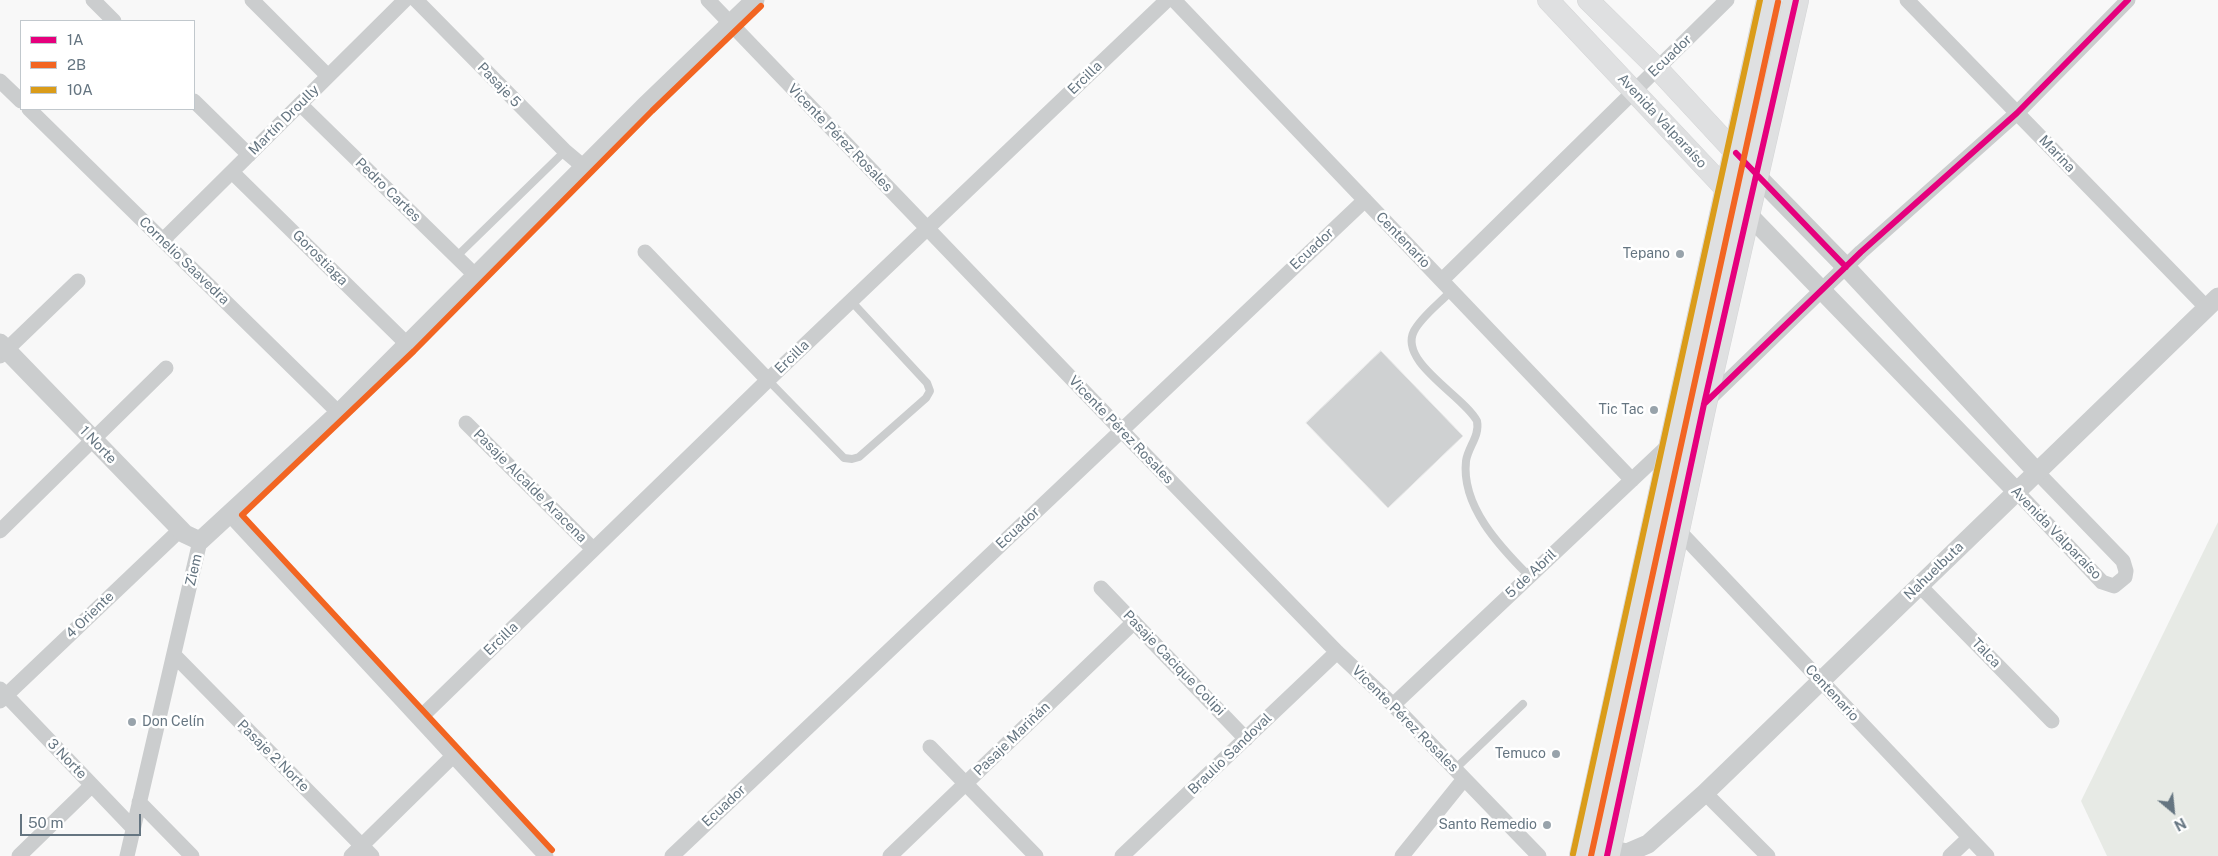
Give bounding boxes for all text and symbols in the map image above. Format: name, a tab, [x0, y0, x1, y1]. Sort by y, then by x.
legend	[20, 20, 195, 110]
text: 1A	[67, 31, 84, 48]
street label: Ecuador	[1645, 31, 1695, 81]
text: 2B	[67, 56, 86, 73]
street label: Ercilla	[1064, 58, 1106, 98]
street label: Pasaje 5	[474, 59, 524, 111]
street label: Avenida Valparaíso	[1614, 70, 1710, 172]
text: 10A	[67, 81, 93, 98]
street label: Martín Droully	[245, 81, 323, 159]
street label: Vicente Pérez Rosales	[784, 81, 896, 195]
street label: Marina	[2035, 132, 2079, 176]
street label: Pedro Cartes	[352, 155, 424, 225]
street label: Centenario	[1372, 209, 1434, 271]
street label: Cornelio Saavedra	[135, 214, 233, 308]
street label: Ecuador	[1287, 225, 1337, 273]
street label: Gorostiaga	[289, 227, 351, 289]
place label: Tepano	[1623, 246, 1670, 262]
marker: Tepano	[1674, 248, 1686, 260]
street label: Ercilla	[771, 337, 813, 377]
street label: Vicente Pérez Rosales	[1065, 373, 1177, 487]
place label: Tic Tac	[1598, 402, 1644, 418]
marker: Tic Tac	[1648, 404, 1660, 416]
street label: 1 Norte	[76, 423, 120, 467]
street label: Pasaje Alcalde Aracena	[470, 426, 590, 546]
street label: Avenida Valparaíso	[2007, 483, 2105, 583]
street label: Ecuador	[993, 504, 1043, 552]
street label: Nahuelbuta	[1901, 539, 1967, 603]
street label: 5 de Abril	[1502, 546, 1560, 602]
street label: Ziem	[182, 552, 206, 588]
street label: 4 Oriente	[63, 588, 117, 642]
street label: Pasaje Cacique Colipi	[1120, 607, 1228, 719]
street label: Ercilla	[480, 619, 522, 659]
street label: Talca	[1968, 635, 2004, 671]
street label: Centenario	[1802, 661, 1862, 725]
street label: Vicente Pérez Rosales	[1348, 662, 1462, 776]
street label: Pasaje Mariñán	[970, 698, 1054, 780]
street label: Braulio Sandoval	[1185, 710, 1275, 798]
place label: Don Celín	[142, 714, 204, 730]
marker: Don Celín	[126, 716, 138, 728]
street label: Pasaje 2 Norte	[234, 717, 312, 795]
street label: 3 Norte	[44, 736, 90, 782]
place label: Temuco	[1495, 746, 1546, 762]
marker: Temuco	[1550, 748, 1562, 760]
street label: Ecuador	[699, 782, 749, 830]
north arrow	[2148, 786, 2198, 836]
scale bar	[22, 804, 144, 836]
text: 50 m	[28, 814, 63, 831]
text: N	[2171, 815, 2189, 834]
place label: Santo Remedio	[1439, 817, 1537, 833]
marker: Santo Remedio	[1541, 819, 1553, 831]

